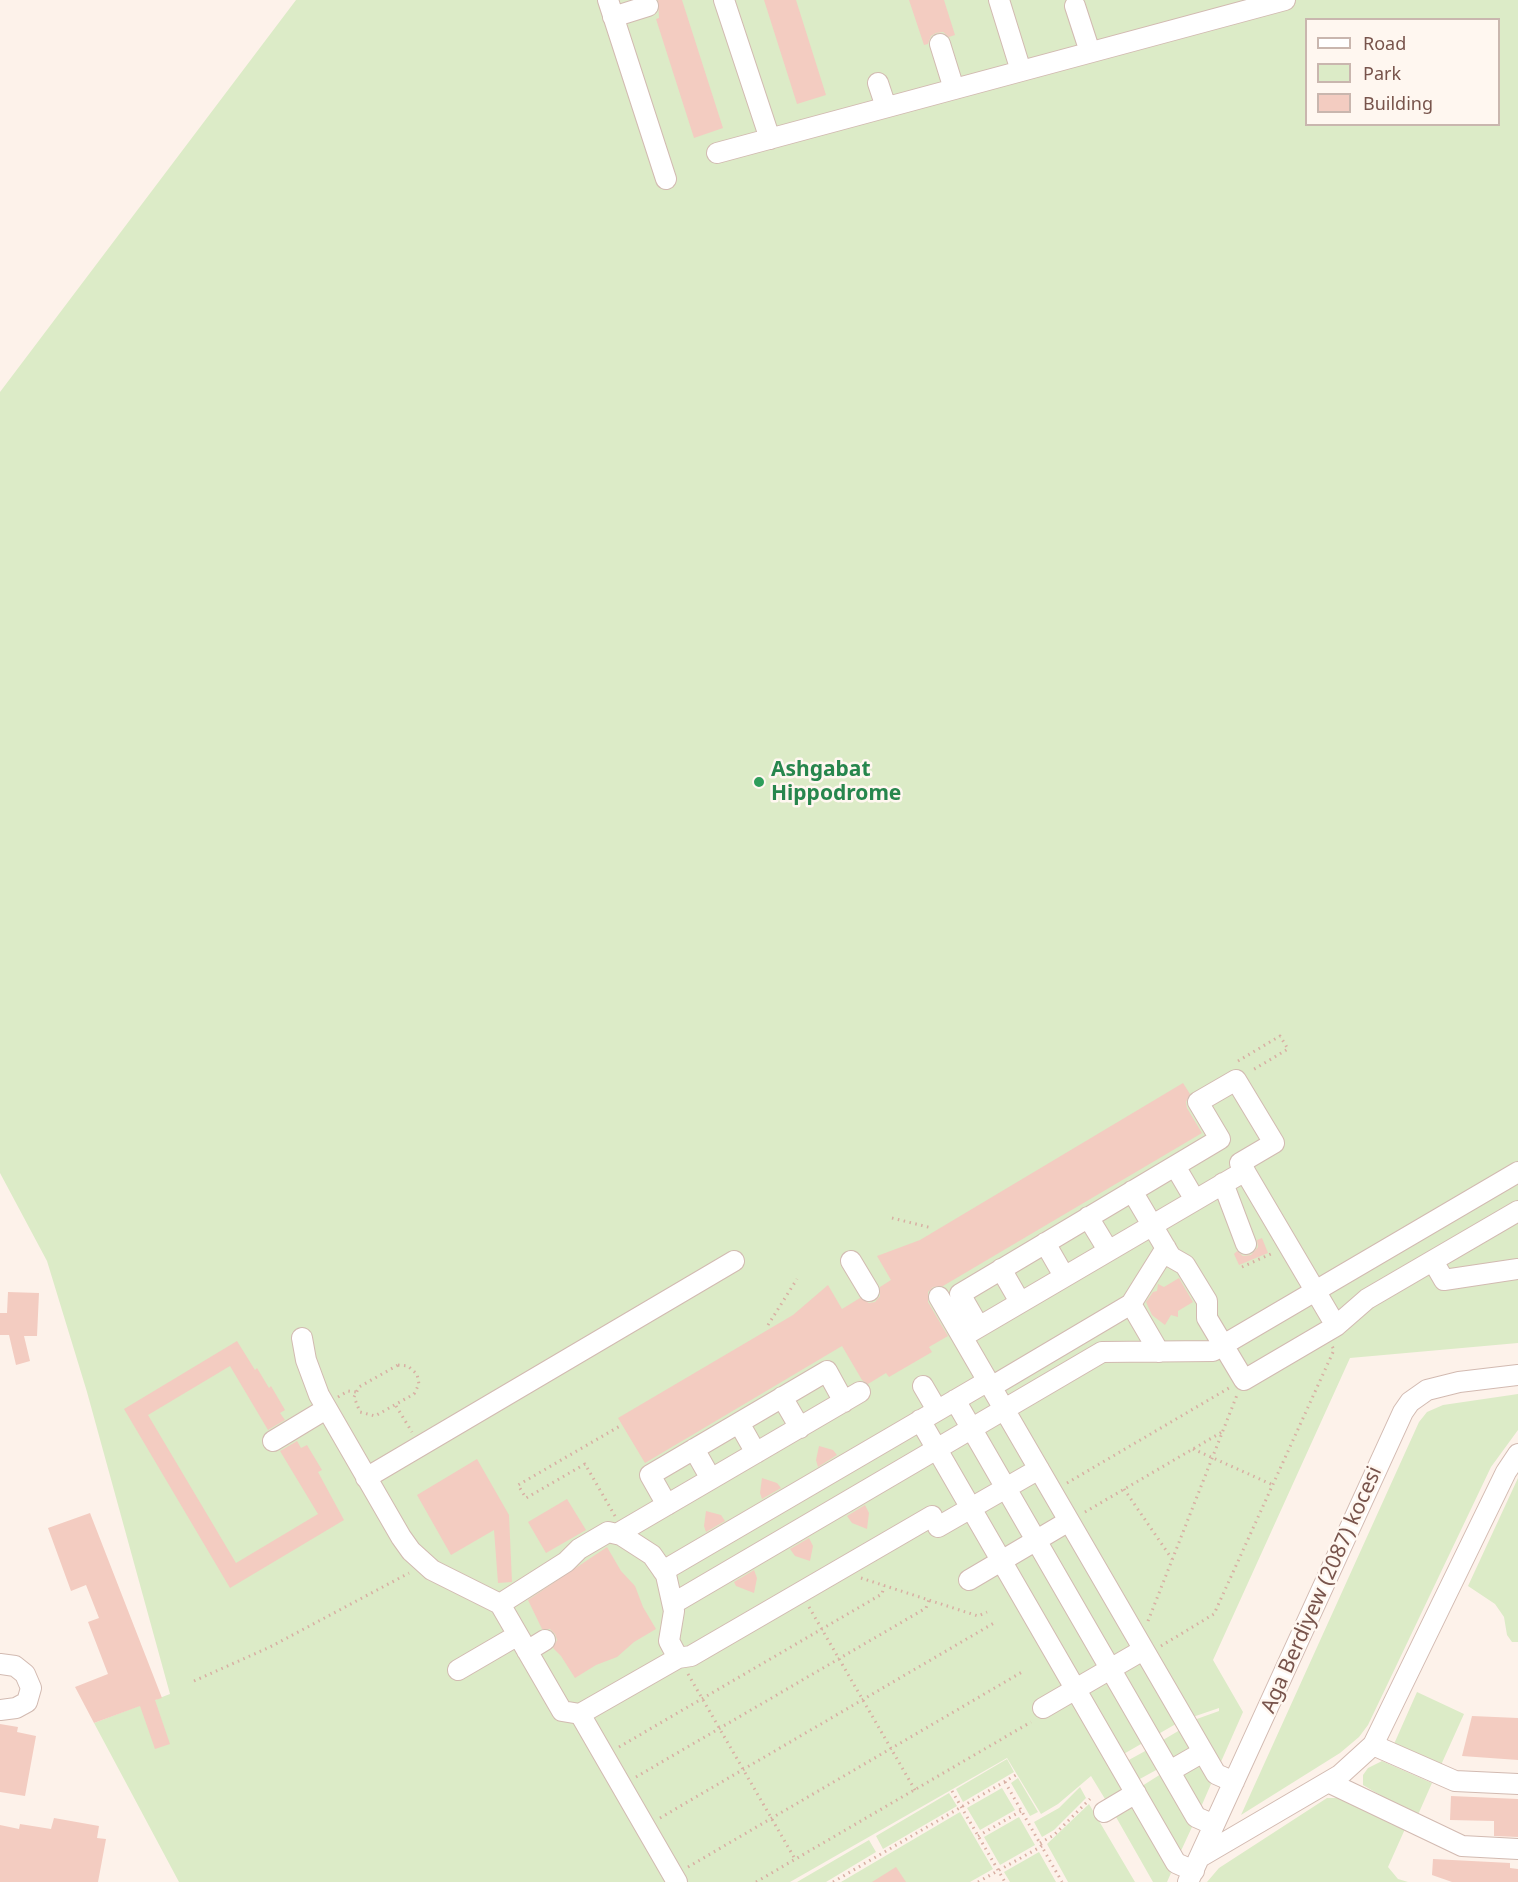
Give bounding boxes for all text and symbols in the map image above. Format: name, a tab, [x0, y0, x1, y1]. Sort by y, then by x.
legend	[1305, 18, 1500, 126]
text: Road	[1363, 31, 1406, 55]
text: Park	[1363, 61, 1401, 85]
text: Building	[1363, 91, 1433, 115]
place label: Ashgabat Hippodrome	[771, 757, 901, 807]
marker: Ashgabat Hippodrome	[752, 775, 766, 789]
street label: Aga Berdiyew (2087) kocesi	[1256, 1463, 1388, 1717]

